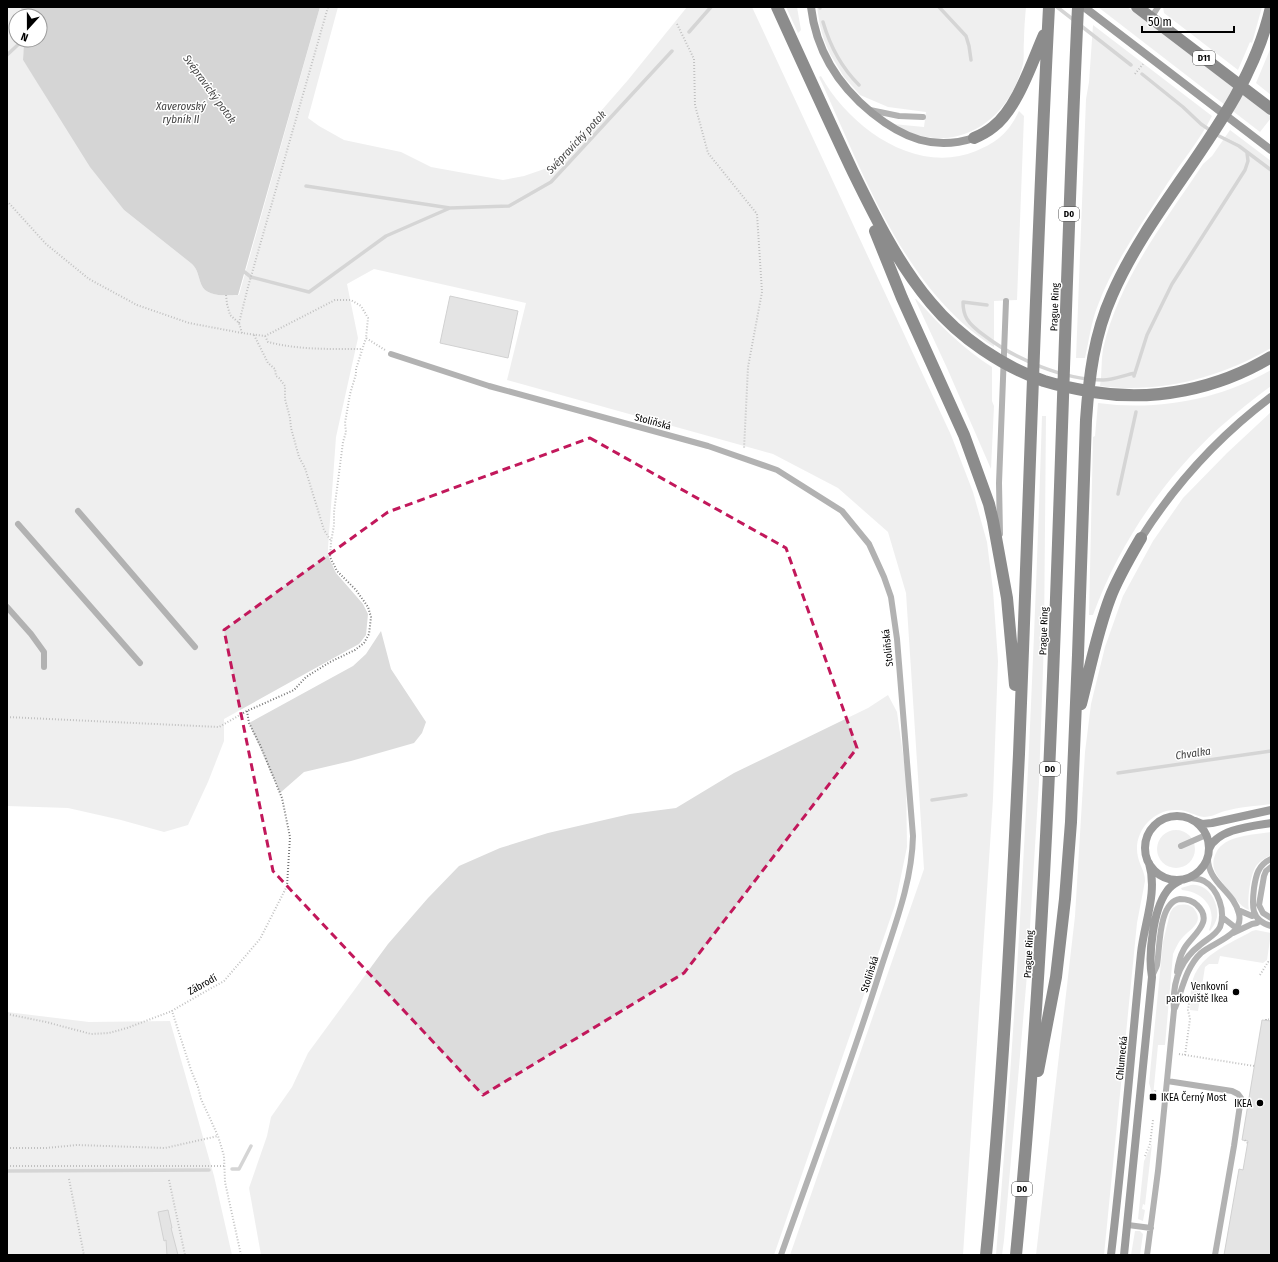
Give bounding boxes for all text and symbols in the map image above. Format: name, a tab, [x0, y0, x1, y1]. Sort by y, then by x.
north arrow	[8, 8, 48, 48]
scale bar	[1142, 8, 1234, 34]
text: 50 m	[1148, 15, 1172, 29]
text: N	[19, 30, 30, 44]
road number: D11	[1193, 51, 1215, 65]
water label: Svépravický potok	[180, 52, 239, 127]
water label: Xaverovský rybník II	[155, 100, 207, 126]
water label: Svépravický potok	[543, 108, 609, 177]
road number: D0	[1059, 207, 1079, 221]
street label: Prague Ring	[1048, 283, 1062, 331]
street label: Stoliňská	[633, 411, 672, 433]
street label: Prague Ring	[1037, 607, 1051, 655]
street label: Stoliňská	[880, 629, 896, 667]
water label: Chvalka	[1174, 745, 1212, 762]
road number: D0	[1040, 762, 1060, 776]
street label: Prague Ring	[1022, 929, 1036, 978]
street label: Stoliňská	[858, 955, 881, 994]
street label: Zábrodí	[185, 971, 219, 998]
place label: Venkovní parkoviště Ikea	[1166, 980, 1228, 1005]
marker: Venkovní parkoviště Ikea	[1231, 987, 1241, 997]
street label: Chlumecká	[1114, 1035, 1130, 1081]
place label: IKEA Černý Most	[1161, 1090, 1227, 1104]
marker: IKEA Černý Most	[1148, 1092, 1158, 1102]
place label: IKEA	[1234, 1098, 1253, 1110]
marker: IKEA	[1255, 1098, 1265, 1108]
road number: D0	[1012, 1182, 1032, 1196]

